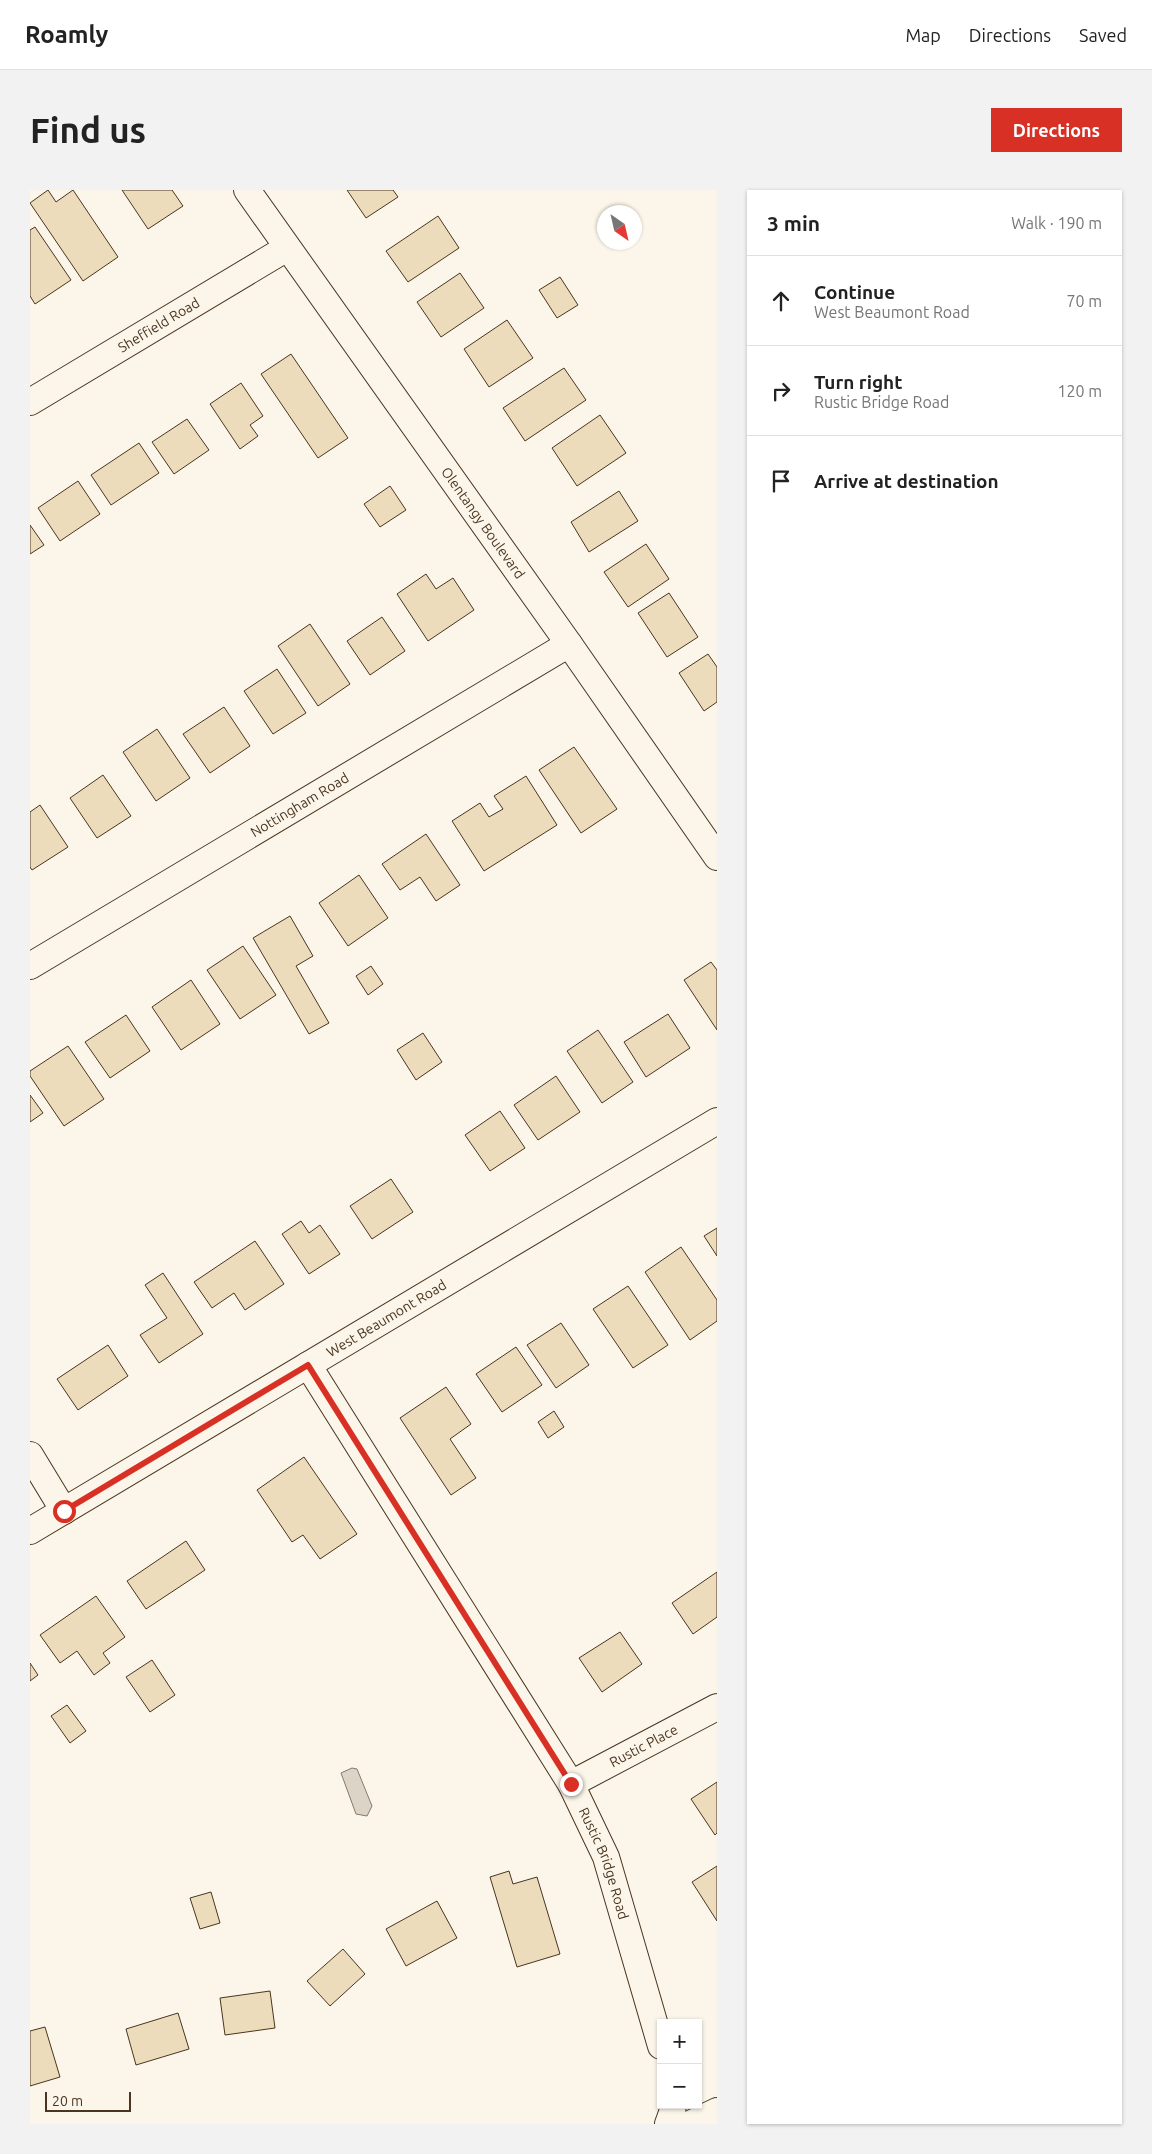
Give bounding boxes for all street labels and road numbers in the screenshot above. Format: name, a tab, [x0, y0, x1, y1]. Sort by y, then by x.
street label: Sheffield Road	[115, 294, 202, 355]
street label: Olentangy Boulevard	[438, 464, 528, 582]
street label: Nottingham Road	[248, 769, 352, 840]
street label: West Beaumont Road	[324, 1276, 449, 1360]
street label: Rustic Place	[607, 1721, 680, 1770]
street label: Rustic Bridge Road	[575, 1805, 632, 1921]

